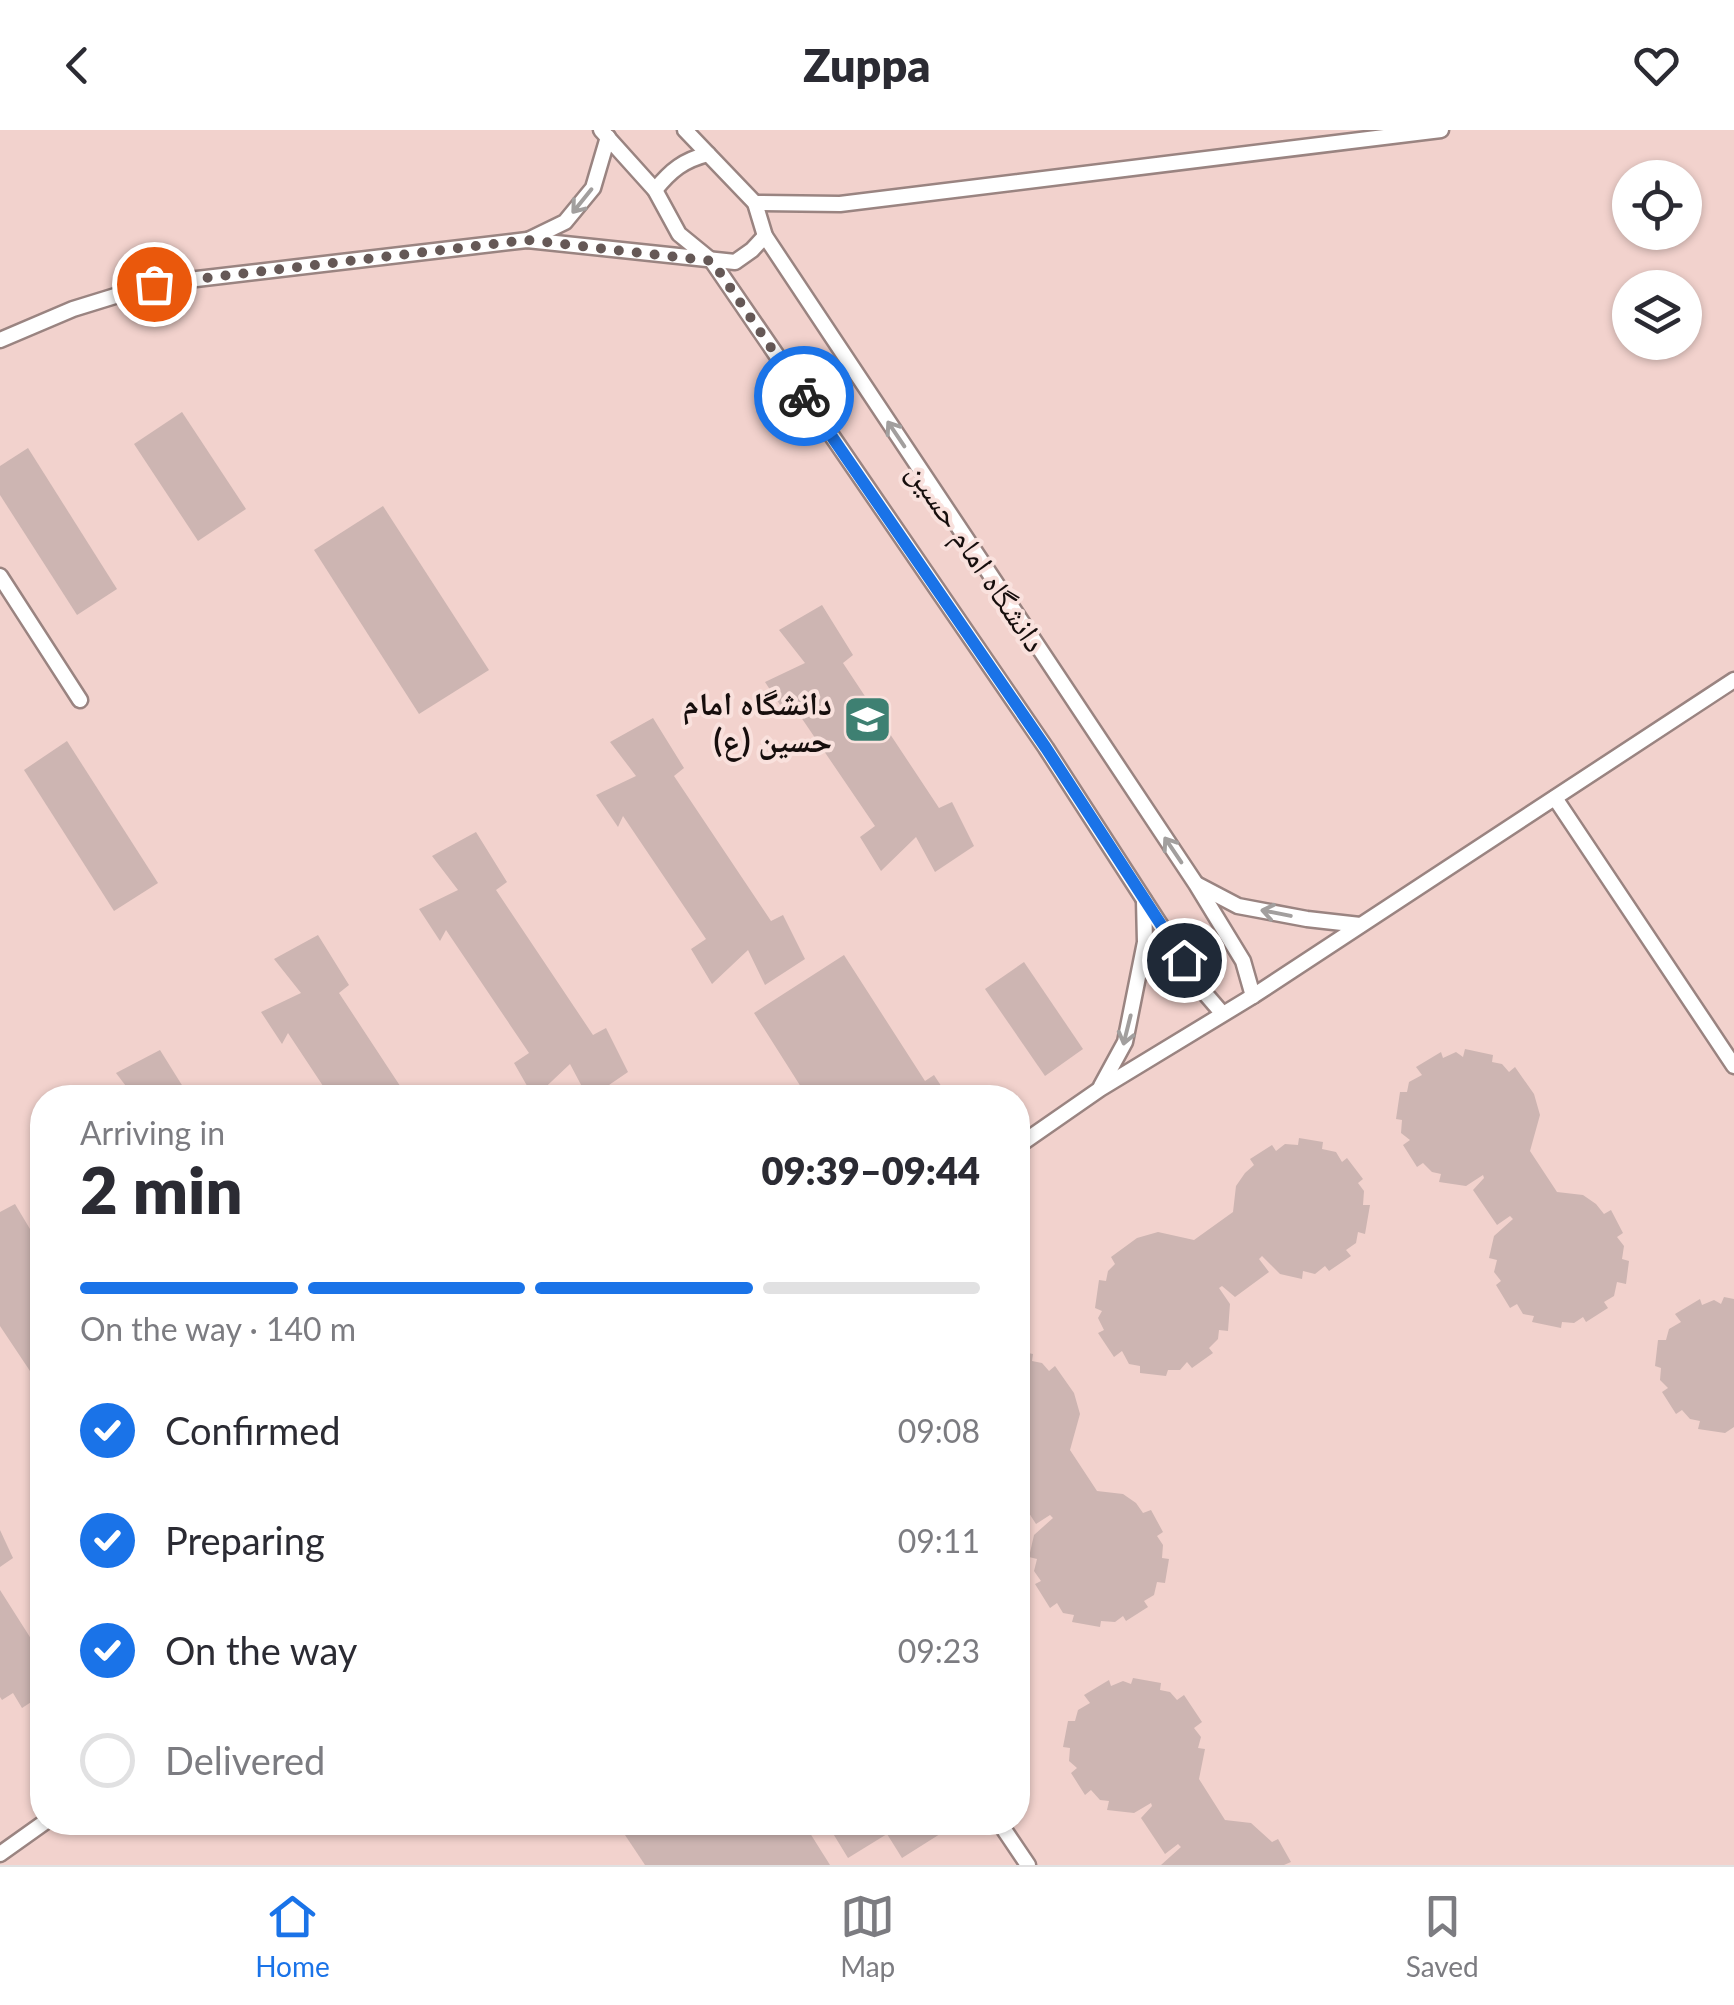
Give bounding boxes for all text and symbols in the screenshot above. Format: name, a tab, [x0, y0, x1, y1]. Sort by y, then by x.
icon: back	[50, 38, 105, 93]
text: Zuppa	[803, 38, 931, 92]
icon: heart	[1629, 38, 1684, 93]
map controls	[1612, 160, 1702, 360]
button: locate	[1612, 160, 1702, 250]
one-way arrow	[571, 187, 593, 213]
pin	[112, 242, 197, 327]
icon: bag	[127, 257, 182, 312]
button: layers	[1612, 270, 1702, 360]
courier	[754, 346, 854, 446]
icon: bike	[777, 369, 832, 424]
one-way arrow	[886, 420, 907, 448]
street label: دانشگاه امام حسین	[898, 454, 1056, 660]
place label: دانشگاه امام حسین (ع)	[683, 683, 832, 762]
school or university icon: دانشگاه امام حسین (ع)	[841, 694, 893, 746]
one-way arrow	[1163, 836, 1184, 864]
one-way arrow	[1260, 903, 1292, 922]
pin	[1142, 918, 1227, 1003]
icon: home	[1157, 933, 1212, 988]
one-way arrow	[1117, 1013, 1135, 1045]
text: Arriving in	[80, 1113, 225, 1152]
text: 09:39–09:44	[761, 1147, 980, 1193]
text: 2 min	[80, 1150, 242, 1228]
text: On the way · 140 m	[80, 1309, 356, 1348]
icon: check	[80, 1403, 135, 1458]
text: Confirmed	[165, 1407, 341, 1453]
text: 09:08	[898, 1411, 980, 1450]
icon: check	[80, 1513, 135, 1568]
text: Preparing	[165, 1517, 325, 1563]
text: 09:11	[898, 1521, 980, 1560]
icon: check	[80, 1623, 135, 1678]
text: On the way	[165, 1627, 357, 1673]
text: 09:23	[898, 1631, 980, 1670]
text: Delivered	[165, 1737, 325, 1783]
tab: Home	[255, 1889, 330, 1983]
tab: Map	[840, 1889, 895, 1983]
tab: Saved	[1406, 1889, 1479, 1983]

